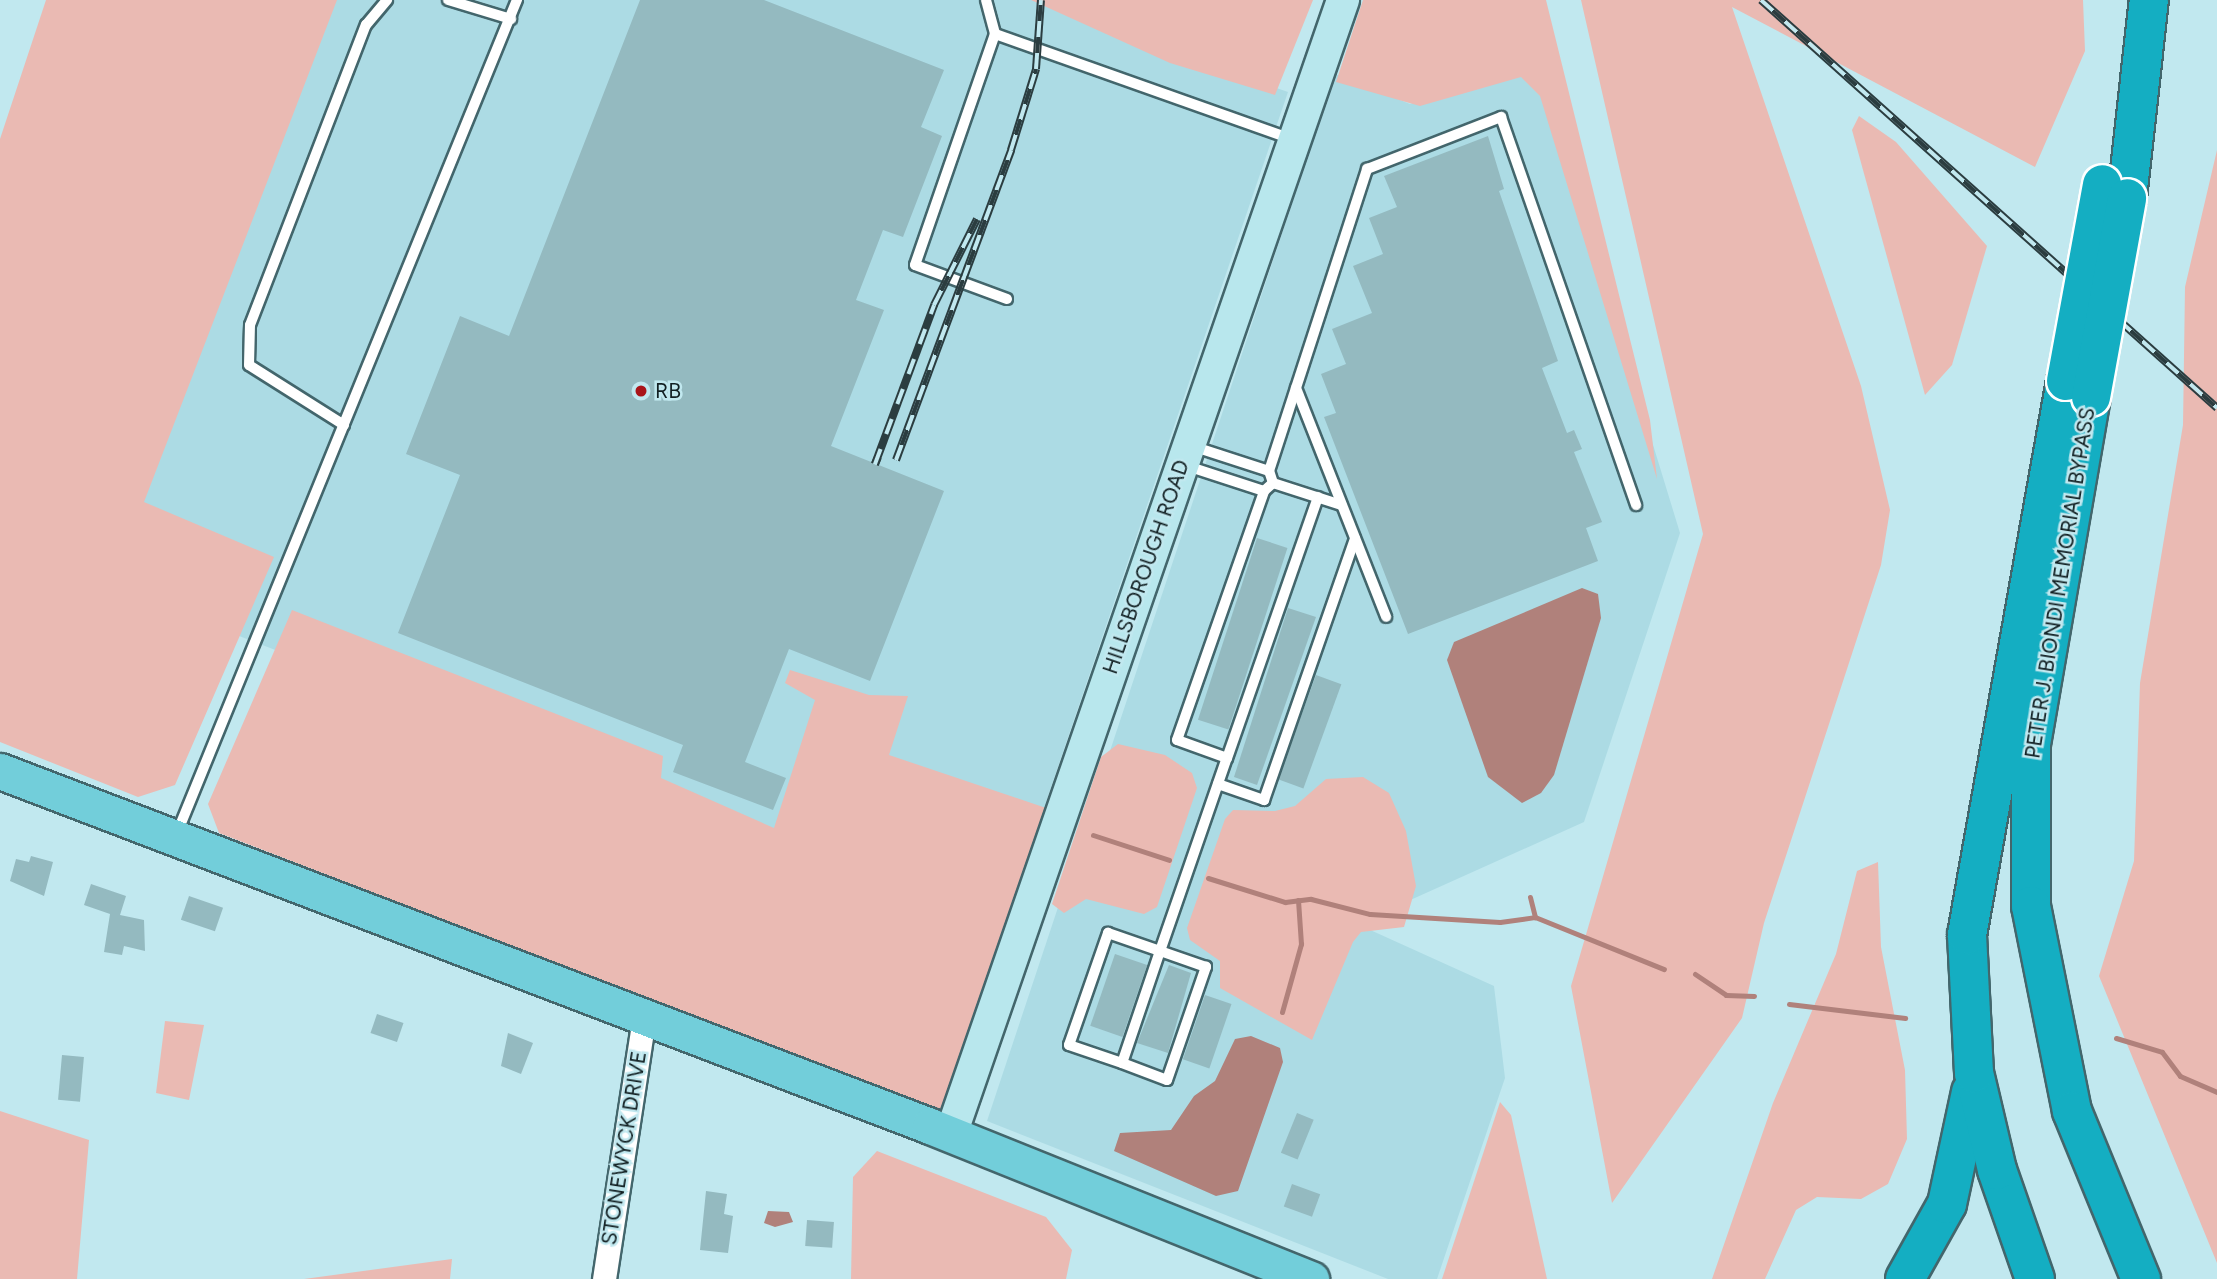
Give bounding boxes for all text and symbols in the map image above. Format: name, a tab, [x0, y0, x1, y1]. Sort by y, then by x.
place label: RB	[655, 378, 681, 404]
marker: RB	[633, 383, 649, 399]
street label: PETER J. BIONDI MEMORIAL BYPASS	[2020, 406, 2100, 760]
street label: HILLSBOROUGH ROAD	[1098, 457, 1194, 677]
street label: STONEWYCK DRIVE	[596, 1049, 652, 1247]

